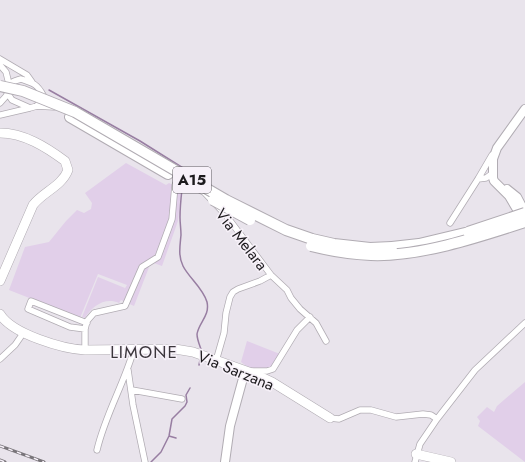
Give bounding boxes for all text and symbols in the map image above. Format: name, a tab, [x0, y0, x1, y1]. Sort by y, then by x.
road number: A15	[173, 167, 211, 193]
street label: Via Melara	[210, 203, 273, 275]
district label: LIMONE	[110, 340, 178, 364]
street label: Via Sarzana	[194, 345, 278, 396]

